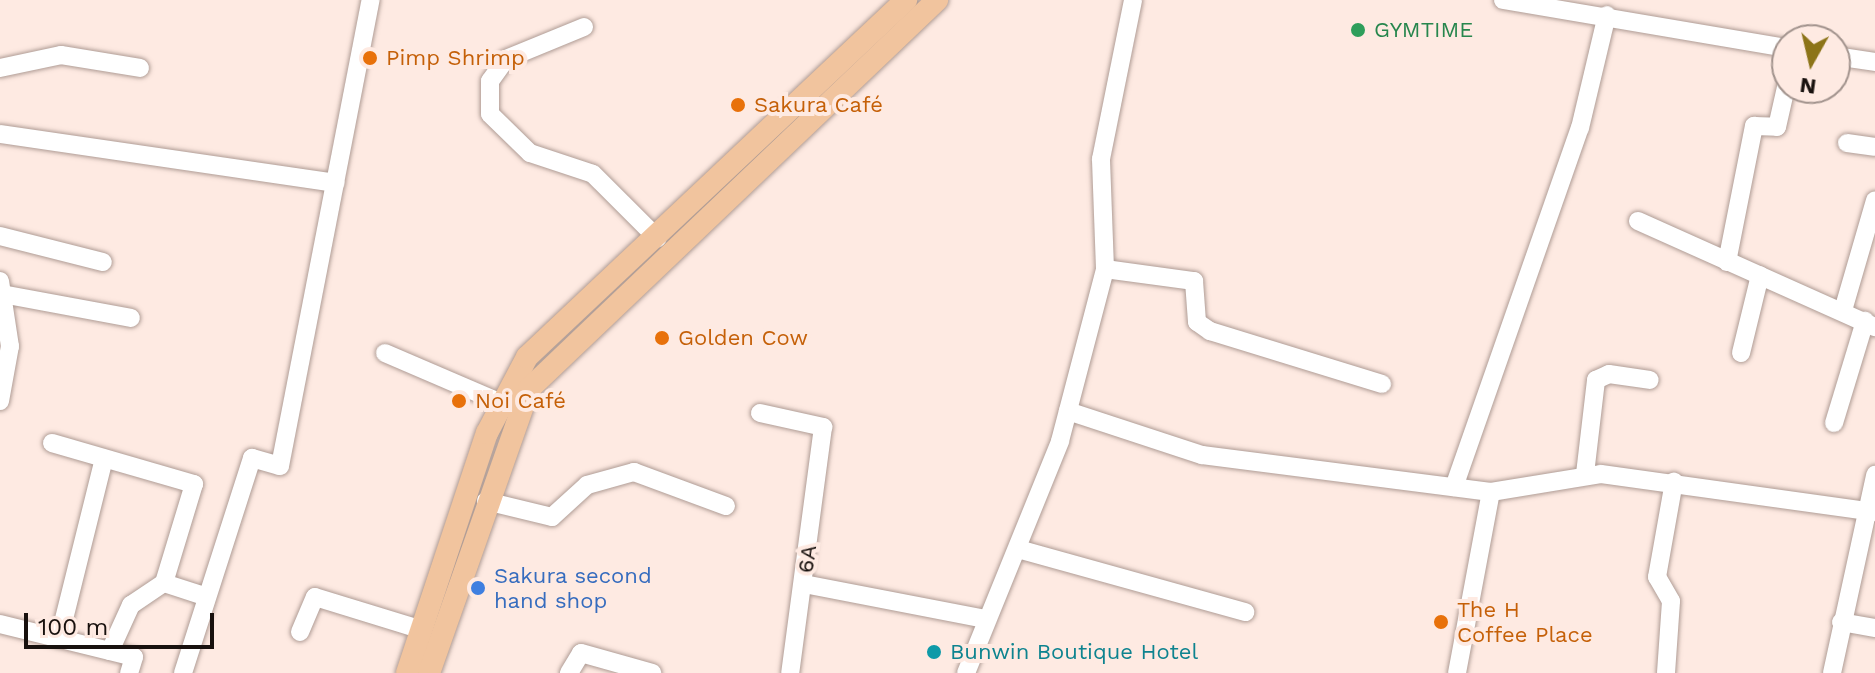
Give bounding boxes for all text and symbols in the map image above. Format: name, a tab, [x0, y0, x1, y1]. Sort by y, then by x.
place label: GYMTIME	[1374, 17, 1473, 43]
marker: GYMTIME	[1349, 21, 1367, 39]
north arrow	[1771, 24, 1851, 104]
place label: Pimp Shrimp	[386, 45, 525, 71]
marker: Pimp Shrimp	[361, 49, 379, 67]
text: N	[1798, 73, 1818, 100]
place label: Sakura Café	[754, 92, 883, 118]
marker: Sakura Café	[729, 96, 747, 114]
place label: Golden Cow	[678, 325, 808, 351]
marker: Golden Cow	[653, 329, 671, 347]
place label: Noi Café	[475, 388, 566, 414]
marker: Noi Café	[450, 392, 468, 410]
street label: 6A	[792, 543, 822, 575]
place label: Sakura second hand shop	[494, 562, 652, 614]
marker: Sakura second hand shop	[469, 579, 487, 597]
place label: The H Coffee Place	[1457, 596, 1593, 648]
scale bar	[28, 597, 218, 647]
text: 100 m	[38, 613, 108, 641]
marker: The H Coffee Place	[1432, 613, 1450, 631]
place label: Bunwin Boutique Hotel	[950, 639, 1198, 665]
marker: Bunwin Boutique Hotel	[925, 643, 943, 661]

